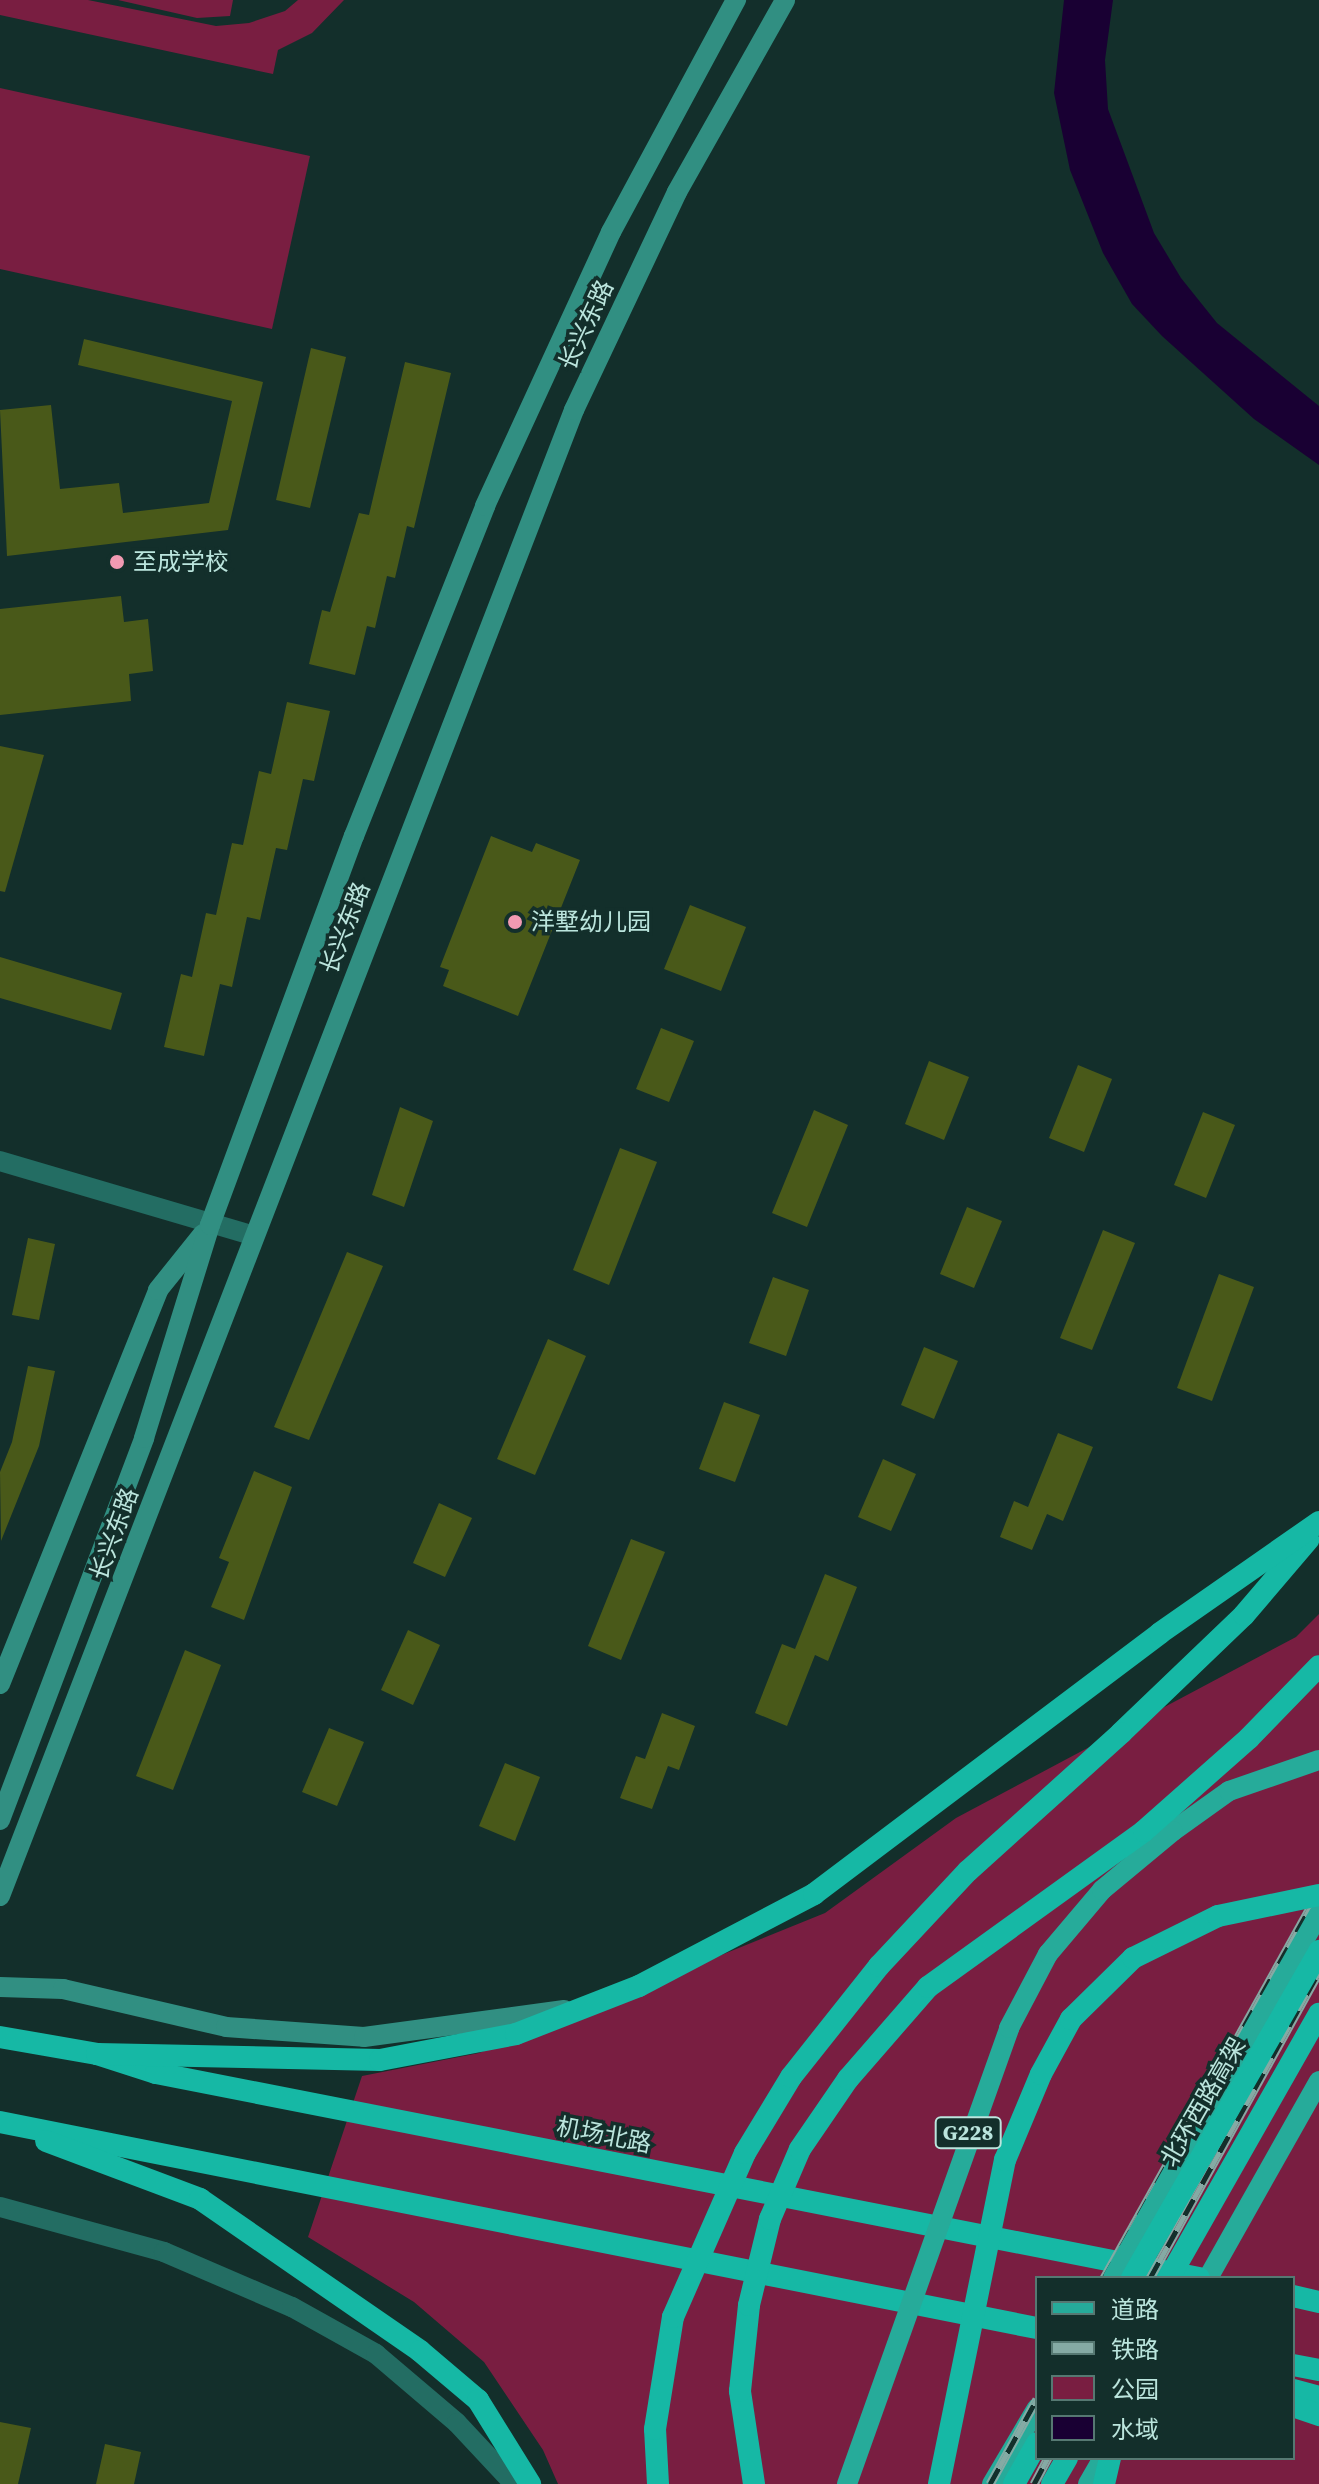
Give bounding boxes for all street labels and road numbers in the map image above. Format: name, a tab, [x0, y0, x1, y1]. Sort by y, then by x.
street label: 长兴东路	[553, 275, 619, 375]
street label: 长兴东路	[314, 878, 376, 978]
street label: 长兴东路	[84, 1484, 144, 1584]
street label: 北环西路高架	[1155, 2032, 1251, 2172]
street label: 机场北路	[554, 2112, 654, 2158]
road number: G228	[934, 2115, 1002, 2151]

